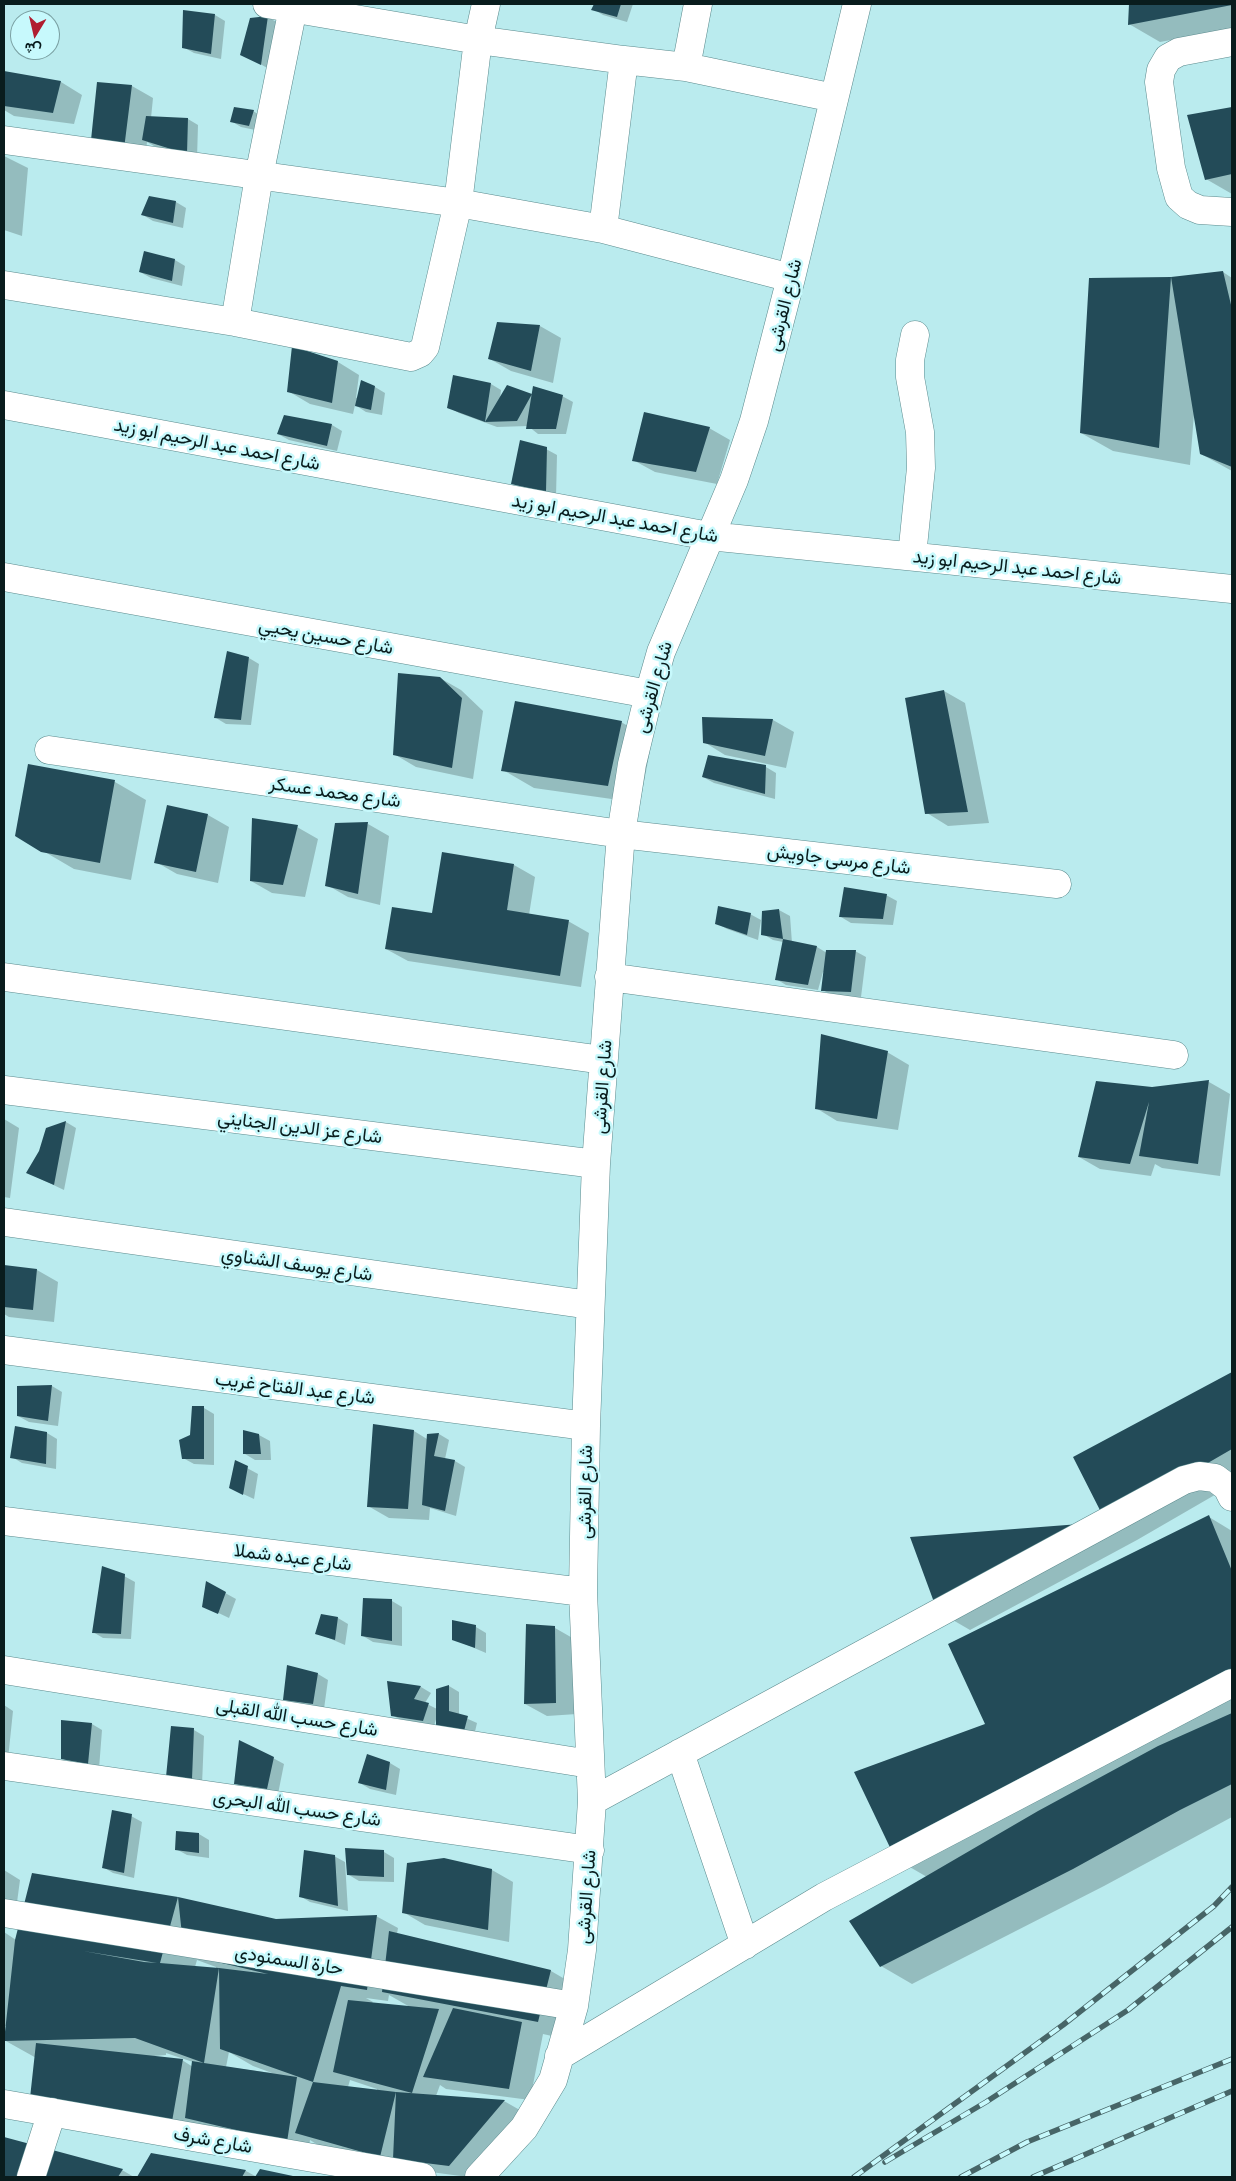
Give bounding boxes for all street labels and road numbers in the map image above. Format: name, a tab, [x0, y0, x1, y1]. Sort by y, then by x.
street label: شارع القرشى	[762, 256, 806, 354]
street label: شارع احمد عبد الرحيم ابو زيد	[112, 413, 322, 475]
street label: شارع احمد عبد الرحيم ابو زيد	[510, 489, 720, 547]
street label: شارع احمد عبد الرحيم ابو زيد	[912, 545, 1122, 589]
street label: شارع حسين يحيي	[257, 613, 395, 659]
street label: شارع القرشى	[629, 639, 677, 735]
street label: شارع محمد عسكر	[268, 771, 402, 813]
street label: شارع مرسى جاويش	[766, 839, 912, 879]
street label: شارع القرشى	[587, 1039, 617, 1135]
street label: شارع عز الدين الجنايني	[216, 1106, 384, 1148]
street label: شارع يوسف الشناوي	[220, 1242, 374, 1286]
street label: شارع عبد الفتاح غريب	[214, 1367, 376, 1409]
street label: شارع القرشى	[573, 1445, 597, 1539]
street label: شارع عبده شملا	[233, 1538, 353, 1576]
street label: شارع حسب الله القبلى	[214, 1693, 380, 1741]
street label: شارع حسب الله البحرى	[211, 1785, 383, 1831]
street label: شارع القرشى	[571, 1849, 601, 1945]
street label: حارة السمنودى	[233, 1940, 345, 1980]
street label: شارع شرف	[172, 2122, 254, 2158]

